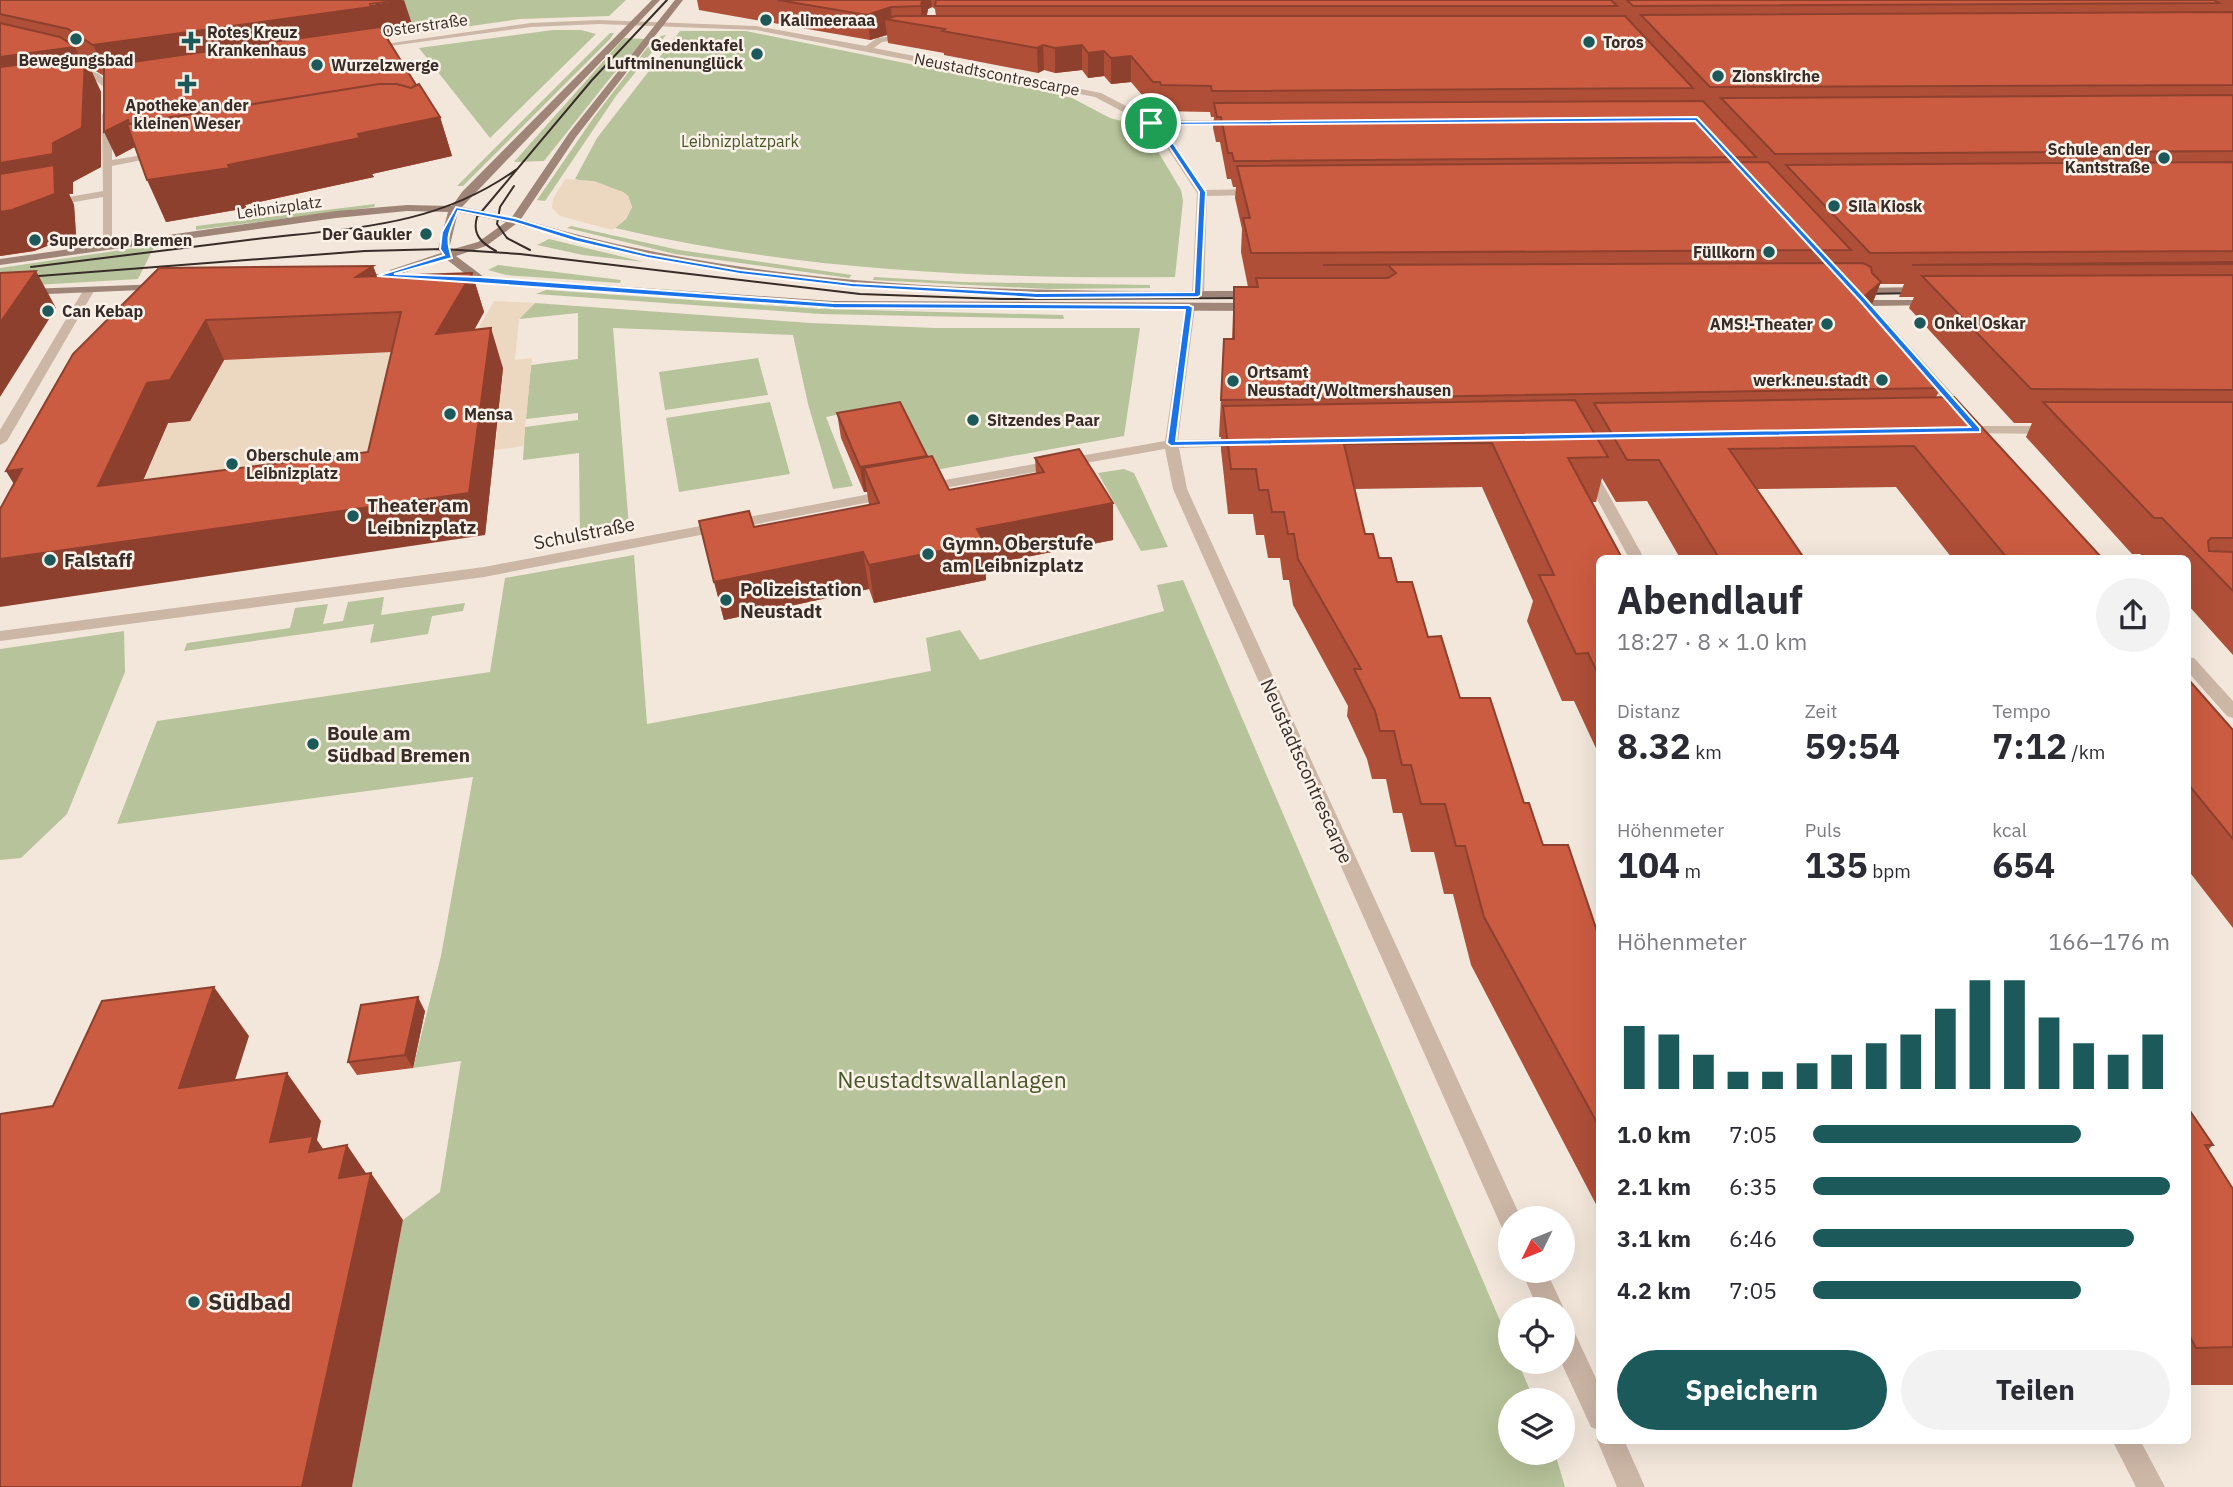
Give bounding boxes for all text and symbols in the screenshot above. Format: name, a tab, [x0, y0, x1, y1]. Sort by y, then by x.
street label: Osterstraße	[381, 9, 469, 41]
place label: Kalimeeraaa	[780, 10, 875, 30]
marker: Kalimeeraaa	[758, 12, 774, 28]
place label: Rotes Kreuz Krankenhaus	[207, 22, 306, 60]
marker: Bewegungsbad	[68, 31, 84, 47]
marker: Rotes Kreuz Krankenhaus	[181, 31, 201, 51]
place label: Toros	[1603, 32, 1644, 52]
marker: Toros	[1581, 34, 1597, 50]
place label: Gedenktafel Luftminenunglück	[606, 35, 744, 73]
marker: Gedenktafel Luftminenunglück	[749, 46, 765, 62]
street label: Neustadtscontrescarpe	[913, 48, 1082, 100]
place label: Bewegungsbad	[18, 50, 134, 70]
place label: Wurzelzwerge	[331, 55, 439, 75]
marker: Wurzelzwerge	[309, 57, 325, 73]
place label: Zionskirche	[1732, 66, 1820, 86]
marker: Zionskirche	[1710, 68, 1726, 84]
marker: Apotheke an der kleinen Weser	[179, 76, 195, 92]
pin	[1121, 93, 1181, 153]
place label: Apotheke an der kleinen Weser	[125, 95, 249, 133]
icon: arrive	[1132, 104, 1170, 142]
park label: Leibnizplatzpark	[681, 131, 799, 151]
place label: Schule an der Kantstraße	[2047, 139, 2151, 177]
marker: Schule an der Kantstraße	[2156, 150, 2172, 166]
street label: Leibnizplatz	[235, 191, 323, 223]
place label: Sila Kiosk	[1848, 196, 1923, 216]
marker: Sila Kiosk	[1826, 198, 1842, 214]
place label: Der Gaukler	[322, 224, 413, 244]
marker: Der Gaukler	[418, 226, 434, 242]
place label: Supercoop Bremen	[49, 230, 192, 250]
marker: Supercoop Bremen	[27, 232, 43, 248]
place label: Füllkorn	[1693, 242, 1755, 262]
marker: Füllkorn	[1761, 244, 1777, 260]
place label: Can Kebap	[62, 301, 143, 321]
marker: Can Kebap	[40, 303, 56, 319]
place label: Onkel Oskar	[1934, 313, 2026, 333]
place label: AMS!-Theater	[1710, 314, 1814, 334]
marker: Onkel Oskar	[1912, 315, 1928, 331]
marker: AMS!-Theater	[1819, 316, 1835, 332]
place label: Ortsamt Neustadt/Woltmershausen	[1247, 362, 1451, 400]
place label: werk.neu.stadt	[1753, 370, 1868, 390]
marker: werk.neu.stadt	[1874, 372, 1890, 388]
marker: Ortsamt Neustadt/Woltmershausen	[1225, 373, 1241, 389]
place label: Mensa	[464, 404, 513, 424]
marker: Mensa	[442, 406, 458, 422]
place label: Sitzendes Paar	[987, 410, 1100, 430]
marker: Sitzendes Paar	[965, 412, 981, 428]
place label: Oberschule am Leibnizplatz	[246, 445, 359, 483]
marker: Oberschule am Leibnizplatz	[224, 456, 240, 472]
place label: Theater am Leibnizplatz	[367, 493, 476, 539]
marker: Theater am Leibnizplatz	[345, 508, 361, 524]
street label: Schulstraße	[531, 511, 637, 555]
place label: Gymn. Oberstufe am Leibnizplatz	[942, 531, 1093, 577]
marker: Gymn. Oberstufe am Leibnizplatz	[920, 546, 936, 562]
place label: Falstaff	[64, 548, 132, 572]
marker: Falstaff	[42, 552, 58, 568]
text: Abendlauf	[1617, 575, 1803, 624]
place label: Polizeistation Neustadt	[740, 577, 862, 623]
button: share	[2096, 578, 2170, 652]
marker: Polizeistation Neustadt	[718, 592, 734, 608]
text: 18:27 · 8 × 1.0 km	[1617, 626, 1807, 656]
street label: Neustadtscontrescarpe	[1255, 675, 1359, 867]
text: Distanz	[1617, 699, 1680, 723]
text: Zeit	[1805, 699, 1837, 723]
text: Tempo	[1992, 699, 2051, 723]
place label: Boule am Südbad Bremen	[327, 721, 470, 767]
text: 8.32	[1617, 723, 1691, 769]
text: 59:54	[1805, 723, 1900, 769]
text: 7:12	[1992, 723, 2067, 769]
marker: Boule am Südbad Bremen	[305, 736, 321, 752]
text: km	[1691, 740, 1722, 764]
text: /km	[2067, 740, 2105, 764]
text: Höhenmeter	[1617, 818, 1724, 842]
text: Puls	[1805, 818, 1841, 842]
text: kcal	[1992, 818, 2027, 842]
text: 104	[1617, 842, 1680, 888]
text: 135	[1805, 842, 1868, 888]
text: 654	[1992, 842, 2055, 888]
text: m	[1680, 859, 1701, 883]
text: bpm	[1868, 859, 1911, 883]
text: Höhenmeter	[1617, 926, 1747, 956]
text: 166–176 m	[2048, 926, 2170, 956]
park label: Neustadtswallanlagen	[837, 1064, 1067, 1094]
text: 1.0 km	[1617, 1119, 1691, 1149]
text: 7:05	[1729, 1119, 1777, 1149]
text: 2.1 km	[1617, 1171, 1691, 1201]
text: 6:35	[1729, 1171, 1777, 1201]
north arrow	[1498, 1206, 1575, 1283]
map controls	[1498, 1206, 1575, 1465]
text: 3.1 km	[1617, 1223, 1691, 1253]
text: 6:46	[1729, 1223, 1777, 1253]
text: 4.2 km	[1617, 1275, 1691, 1305]
text: 7:05	[1729, 1275, 1777, 1305]
place label: Südbad	[208, 1286, 291, 1316]
marker: Südbad	[186, 1294, 202, 1310]
button: locate	[1498, 1297, 1575, 1374]
button: Speichern	[1617, 1350, 1887, 1430]
button: Teilen	[1901, 1350, 2170, 1430]
button: layers	[1498, 1388, 1575, 1465]

